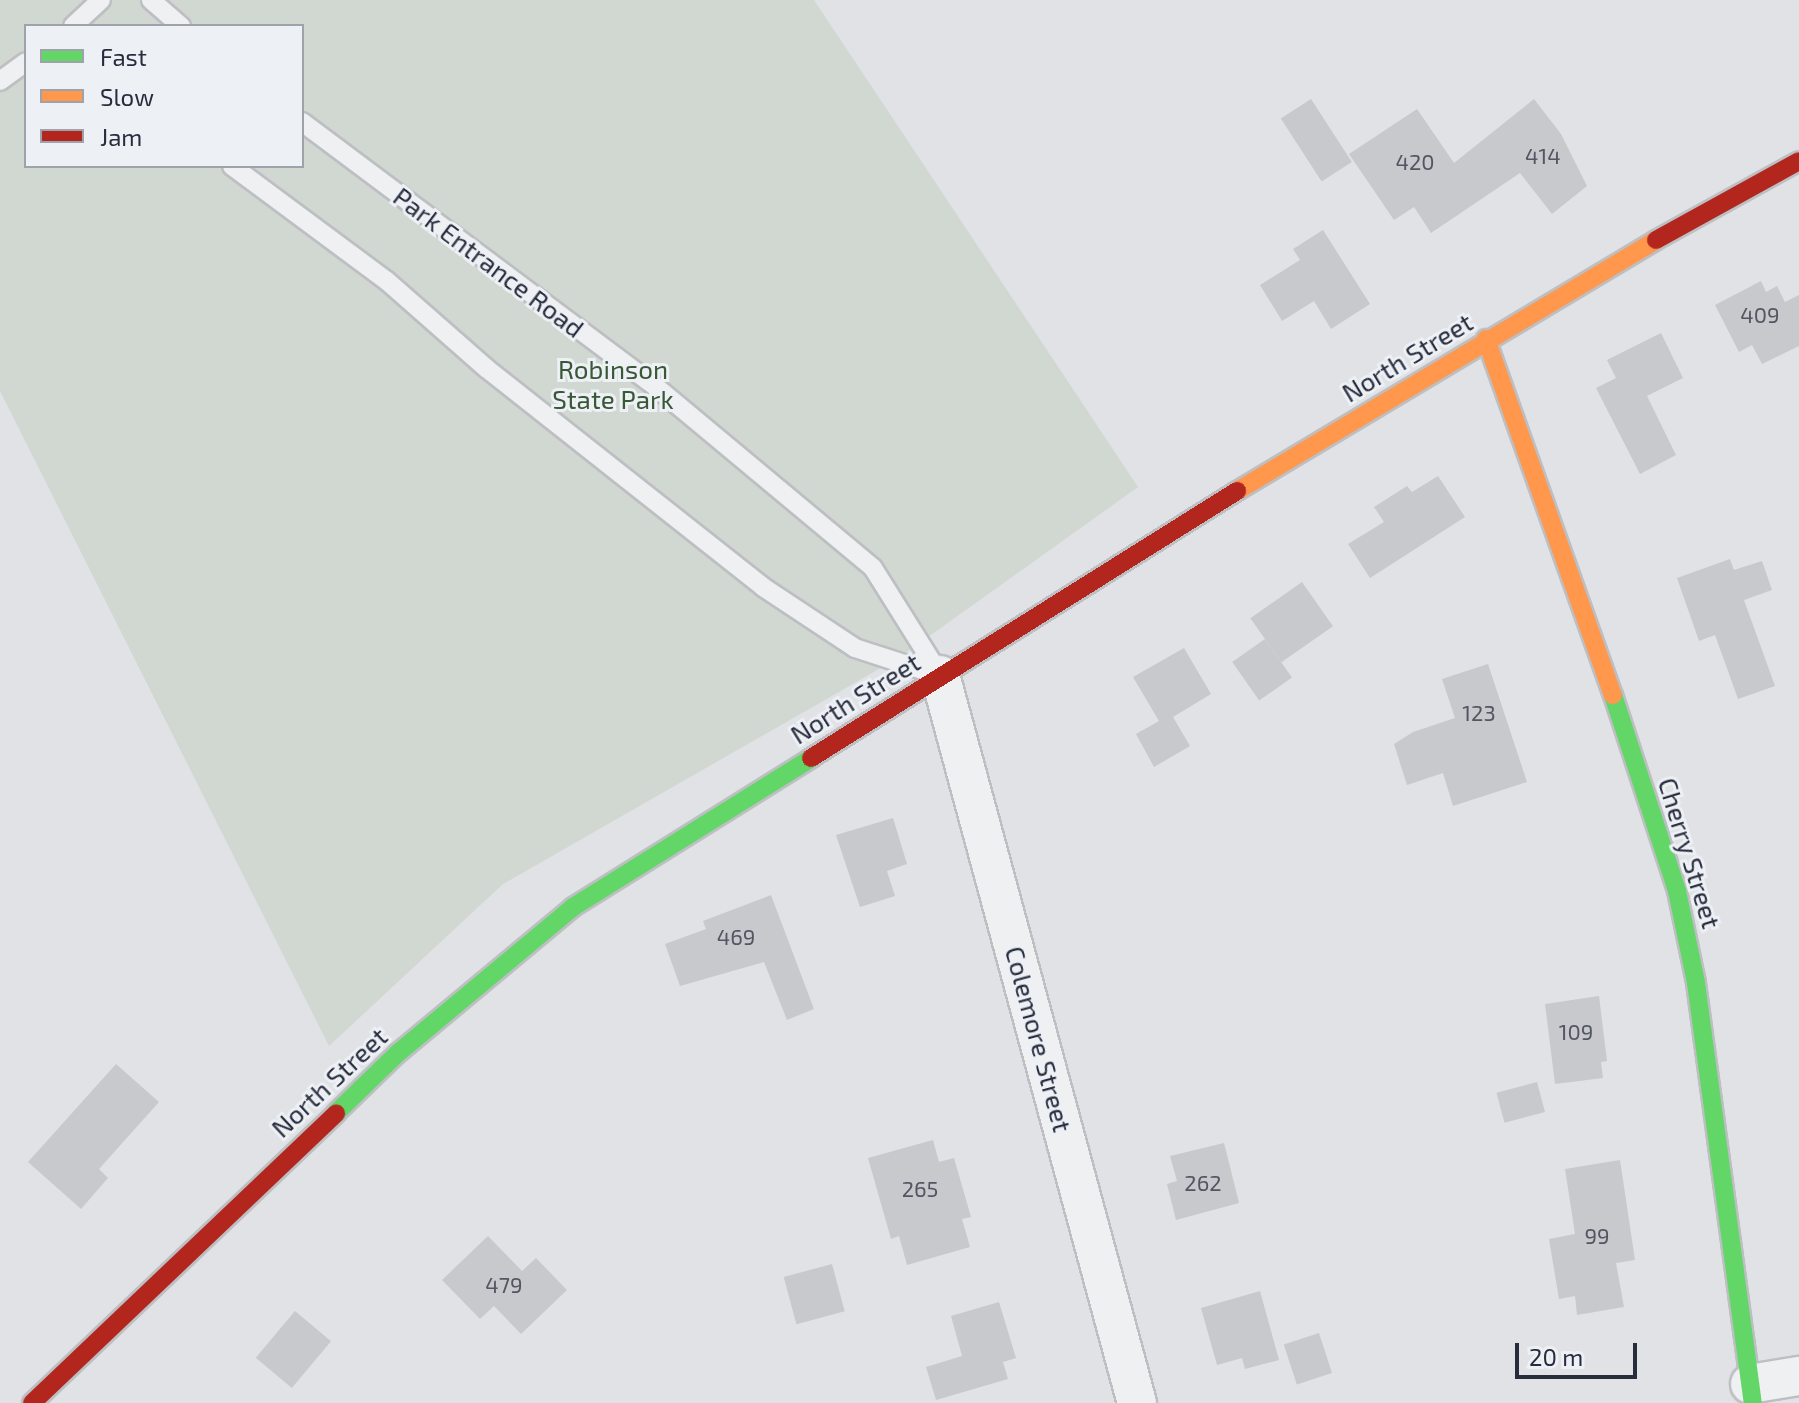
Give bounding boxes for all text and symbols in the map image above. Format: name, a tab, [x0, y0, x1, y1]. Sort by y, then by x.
legend	[24, 24, 304, 168]
text: Fast	[100, 42, 147, 71]
text: Slow	[100, 82, 154, 111]
text: Jam	[100, 122, 142, 151]
house number: 414	[1525, 143, 1561, 169]
house number: 420	[1395, 149, 1435, 175]
street label: Park Entrance Road	[388, 180, 590, 344]
house number: 409	[1740, 302, 1780, 328]
street label: North Street	[1336, 306, 1478, 408]
park label: Robinson State Park	[552, 353, 674, 414]
street label: North Street	[785, 646, 925, 750]
house number: 123	[1462, 700, 1496, 726]
street label: Cherry Street	[1652, 774, 1728, 932]
house number: 469	[717, 924, 755, 950]
street label: Colemore Street	[999, 943, 1079, 1135]
house number: 109	[1559, 1019, 1593, 1045]
street label: North Street	[265, 1021, 393, 1143]
house number: 262	[1184, 1170, 1222, 1196]
house number: 265	[902, 1176, 938, 1202]
house number: 99	[1584, 1223, 1610, 1249]
house number: 479	[485, 1272, 523, 1298]
scale bar	[1519, 1327, 1641, 1377]
text: 20 m	[1529, 1342, 1583, 1371]

